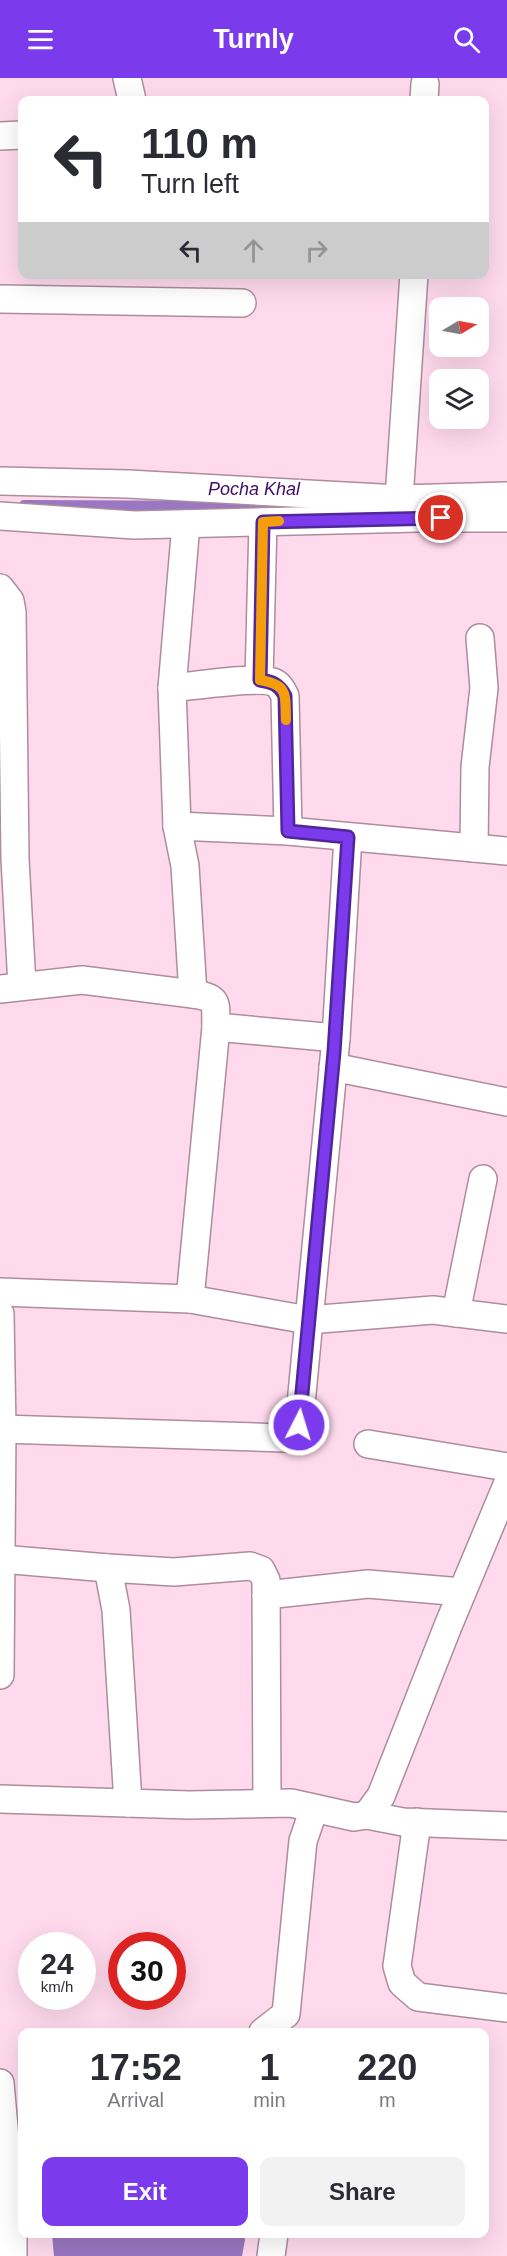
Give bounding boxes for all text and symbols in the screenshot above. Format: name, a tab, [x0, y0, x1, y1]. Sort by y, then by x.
icon: menu	[24, 23, 57, 56]
icon: search	[450, 23, 483, 56]
text: Turnly	[213, 24, 294, 54]
icon: left	[42, 120, 120, 198]
text: 110 m	[141, 120, 258, 167]
text: Turn left	[141, 169, 239, 199]
icon: left	[174, 234, 207, 267]
icon: ahead	[237, 234, 270, 267]
icon: right	[300, 234, 333, 267]
north arrow	[429, 297, 489, 357]
map controls	[429, 297, 489, 429]
button: layers	[429, 369, 489, 429]
water label: Pocha Khal	[208, 479, 301, 499]
pin	[415, 492, 466, 543]
icon: arrive	[424, 501, 457, 534]
position arrow	[267, 1393, 331, 1457]
speed limit sign: 30	[108, 1932, 186, 2010]
text: 24	[40, 1947, 74, 1980]
text: km/h	[41, 1978, 73, 1995]
text: 17:52	[90, 2047, 182, 2088]
text: 1	[259, 2047, 279, 2088]
text: 220	[357, 2047, 417, 2088]
text: Arrival	[107, 2089, 164, 2111]
text: min	[253, 2089, 286, 2111]
text: m	[379, 2089, 396, 2111]
button: Exit	[42, 2157, 248, 2226]
button: Share	[260, 2157, 465, 2226]

